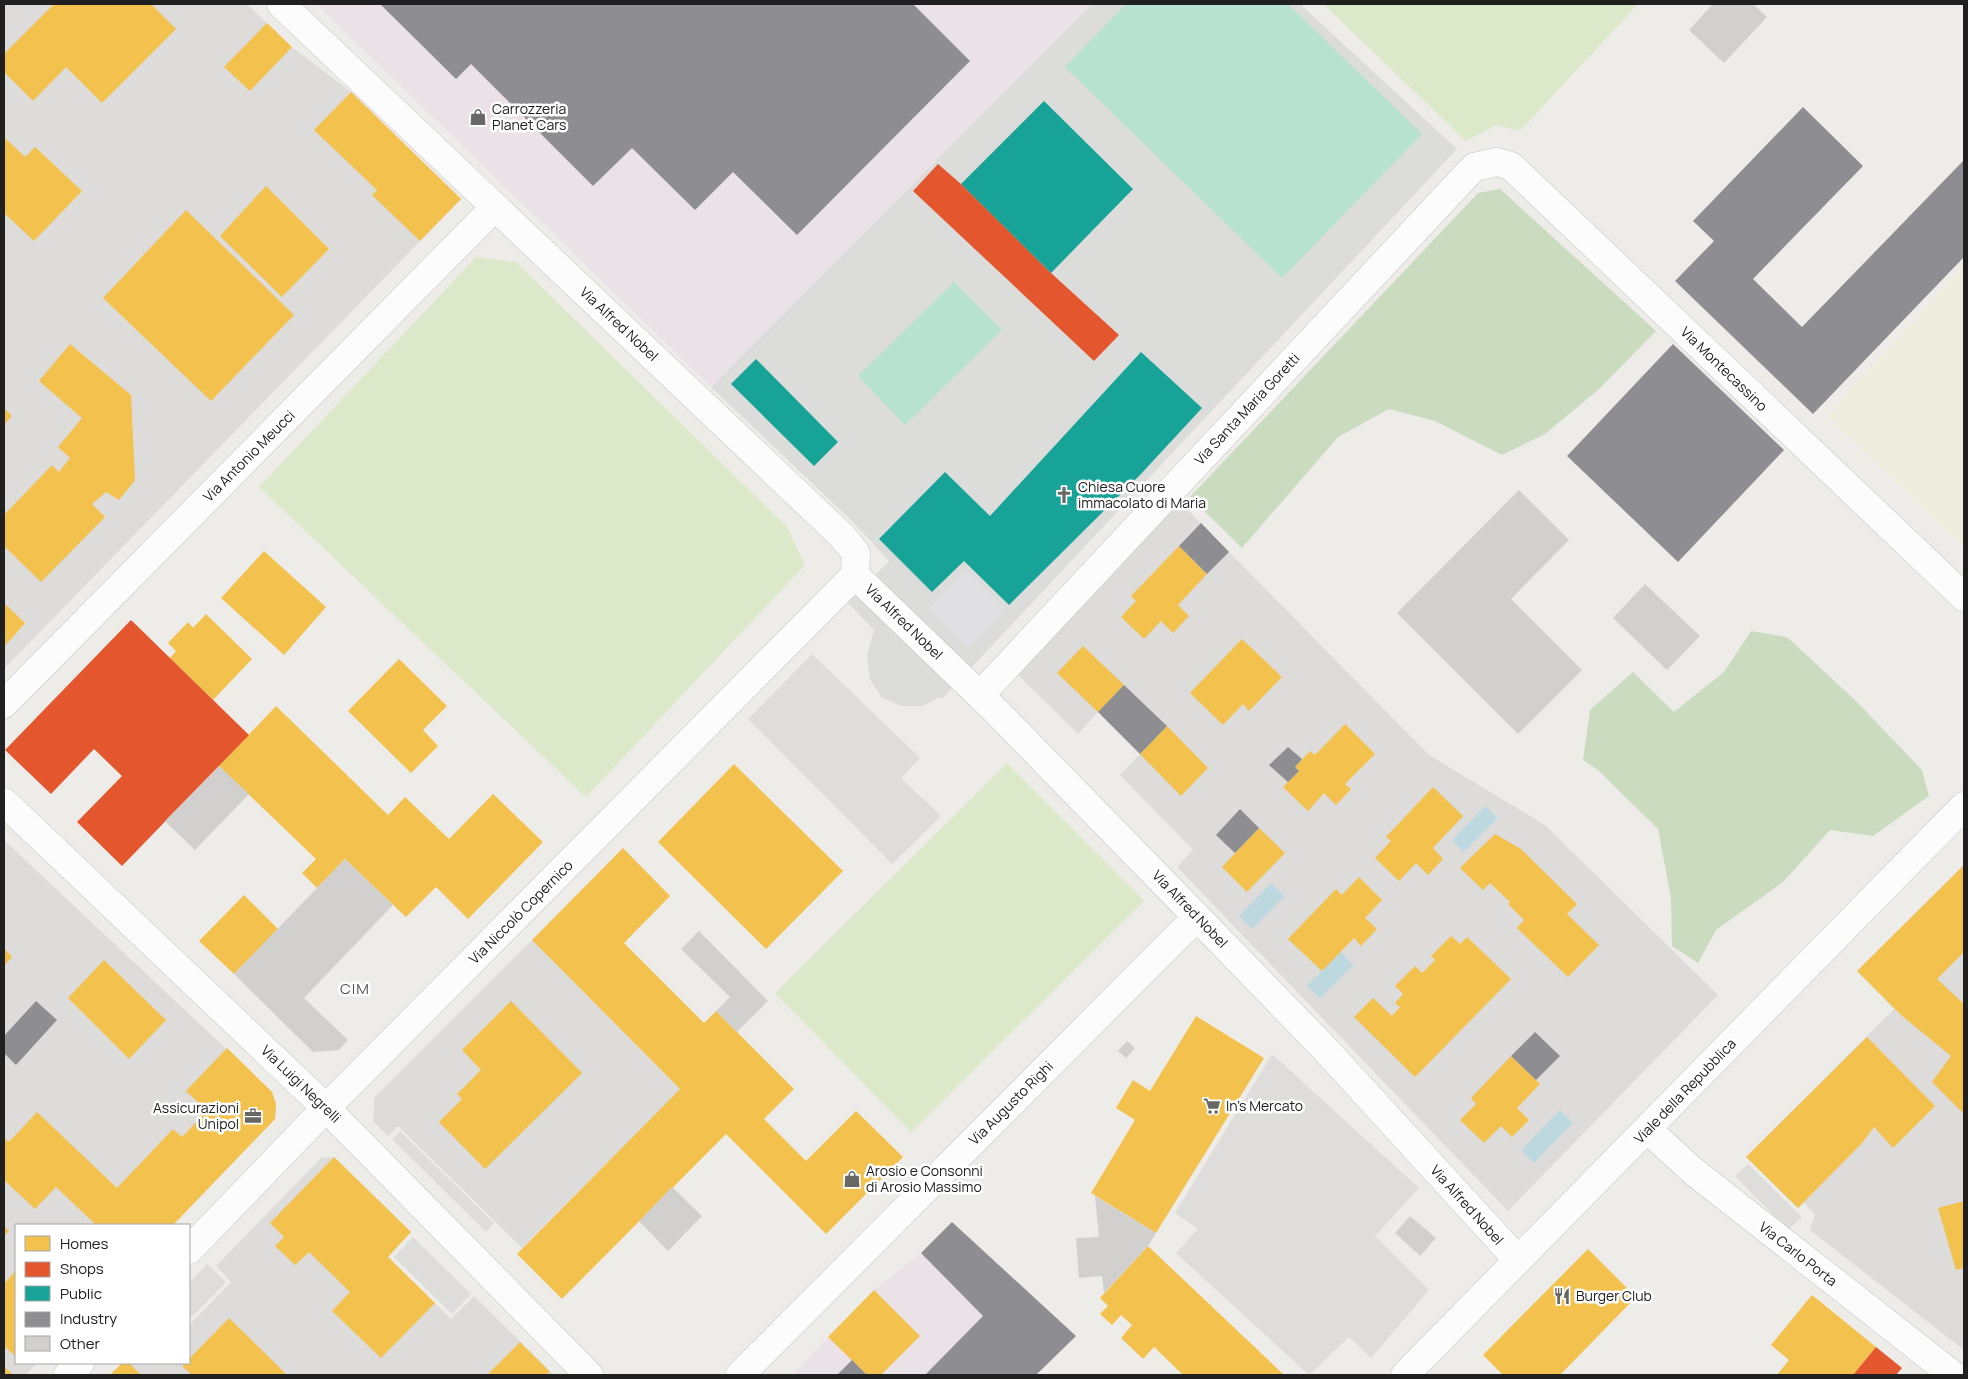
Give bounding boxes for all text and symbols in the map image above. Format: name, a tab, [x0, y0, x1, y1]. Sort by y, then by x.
place label: Carrozzeria Planet Cars	[492, 99, 566, 134]
shop icon: Carrozzeria Planet Cars	[468, 107, 488, 127]
street label: Via Alfred Nobel	[576, 282, 663, 365]
street label: Via Montecassino	[1677, 322, 1772, 415]
street label: Via Santa Maria Goretti	[1190, 349, 1303, 469]
street label: Via Antonio Meucci	[199, 406, 299, 506]
place label: Chiesa Cuore immacolato di Maria	[1078, 477, 1206, 512]
church icon: Chiesa Cuore immacolato di Maria	[1054, 485, 1074, 505]
street label: Via Alfred Nobel	[861, 580, 947, 664]
street label: Via Niccolò Copernico	[465, 856, 577, 968]
street label: Via Alfred Nobel	[1148, 866, 1232, 952]
district label: CIM	[340, 978, 370, 999]
street label: Viale della Repubblica	[1630, 1034, 1740, 1147]
street label: Via Luigi Negrelli	[257, 1041, 345, 1127]
street label: Via Augusto Righi	[964, 1056, 1057, 1149]
supermarket icon: In's Mercato	[1202, 1096, 1222, 1116]
place label: In's Mercato	[1226, 1096, 1303, 1115]
place label: Assicurazioni Unipol	[153, 1098, 239, 1133]
office icon: Assicurazioni Unipol	[243, 1106, 263, 1126]
place label: Arosio e Consonni di Arosio Massimo	[866, 1161, 983, 1196]
street label: Via Alfred Nobel	[1427, 1161, 1508, 1249]
shop icon: Arosio e Consonni di Arosio Massimo	[842, 1169, 862, 1189]
street label: Via Carlo Porta	[1755, 1217, 1841, 1290]
legend	[15, 1224, 190, 1364]
text: Homes	[60, 1233, 109, 1254]
text: Shops	[60, 1258, 104, 1279]
text: Public	[60, 1283, 102, 1304]
restaurant icon: Burger Club	[1552, 1286, 1572, 1306]
place label: Burger Club	[1576, 1286, 1652, 1305]
text: Industry	[60, 1308, 117, 1329]
text: Other	[60, 1333, 101, 1354]

